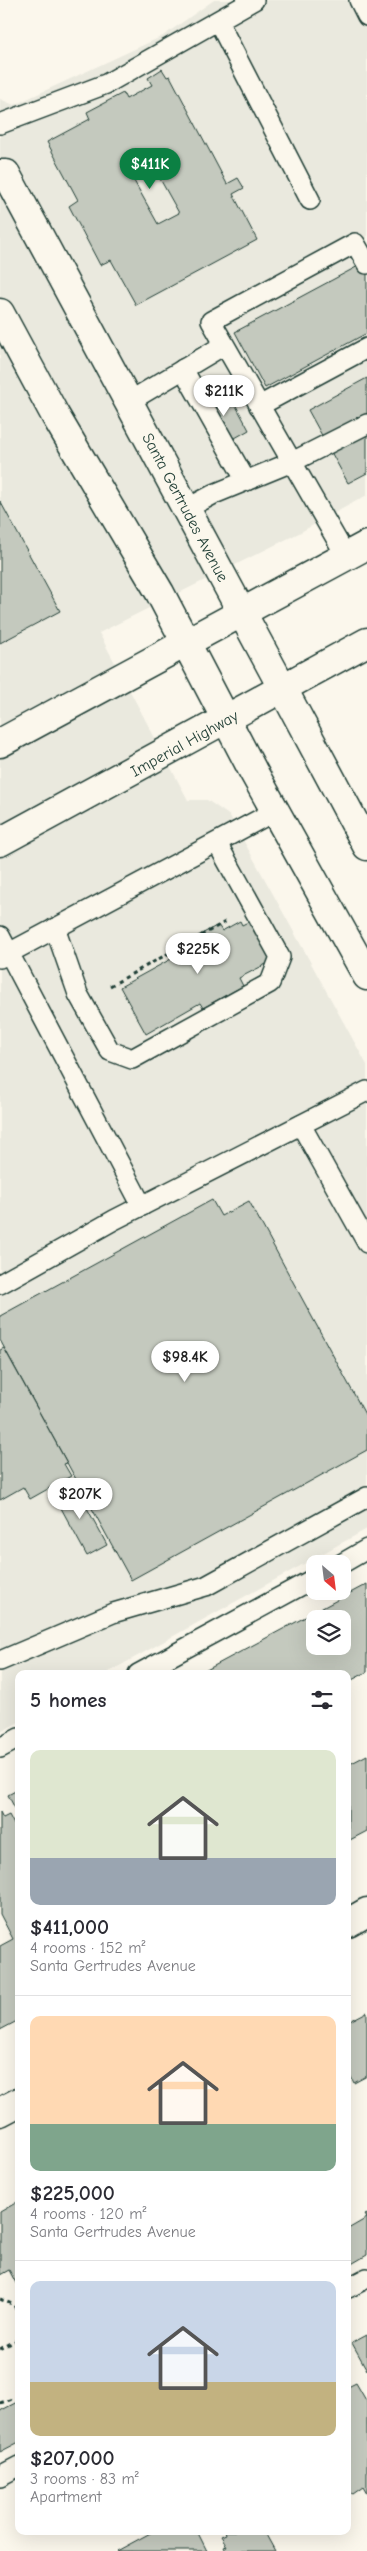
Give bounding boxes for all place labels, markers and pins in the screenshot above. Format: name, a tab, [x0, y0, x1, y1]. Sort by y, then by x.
pin: $411K	[115, 148, 185, 190]
pin: $211K	[189, 374, 259, 417]
pin: $225K	[163, 932, 233, 975]
pin: $98.4K	[144, 1340, 226, 1383]
pin: $207K	[45, 1478, 115, 1520]

